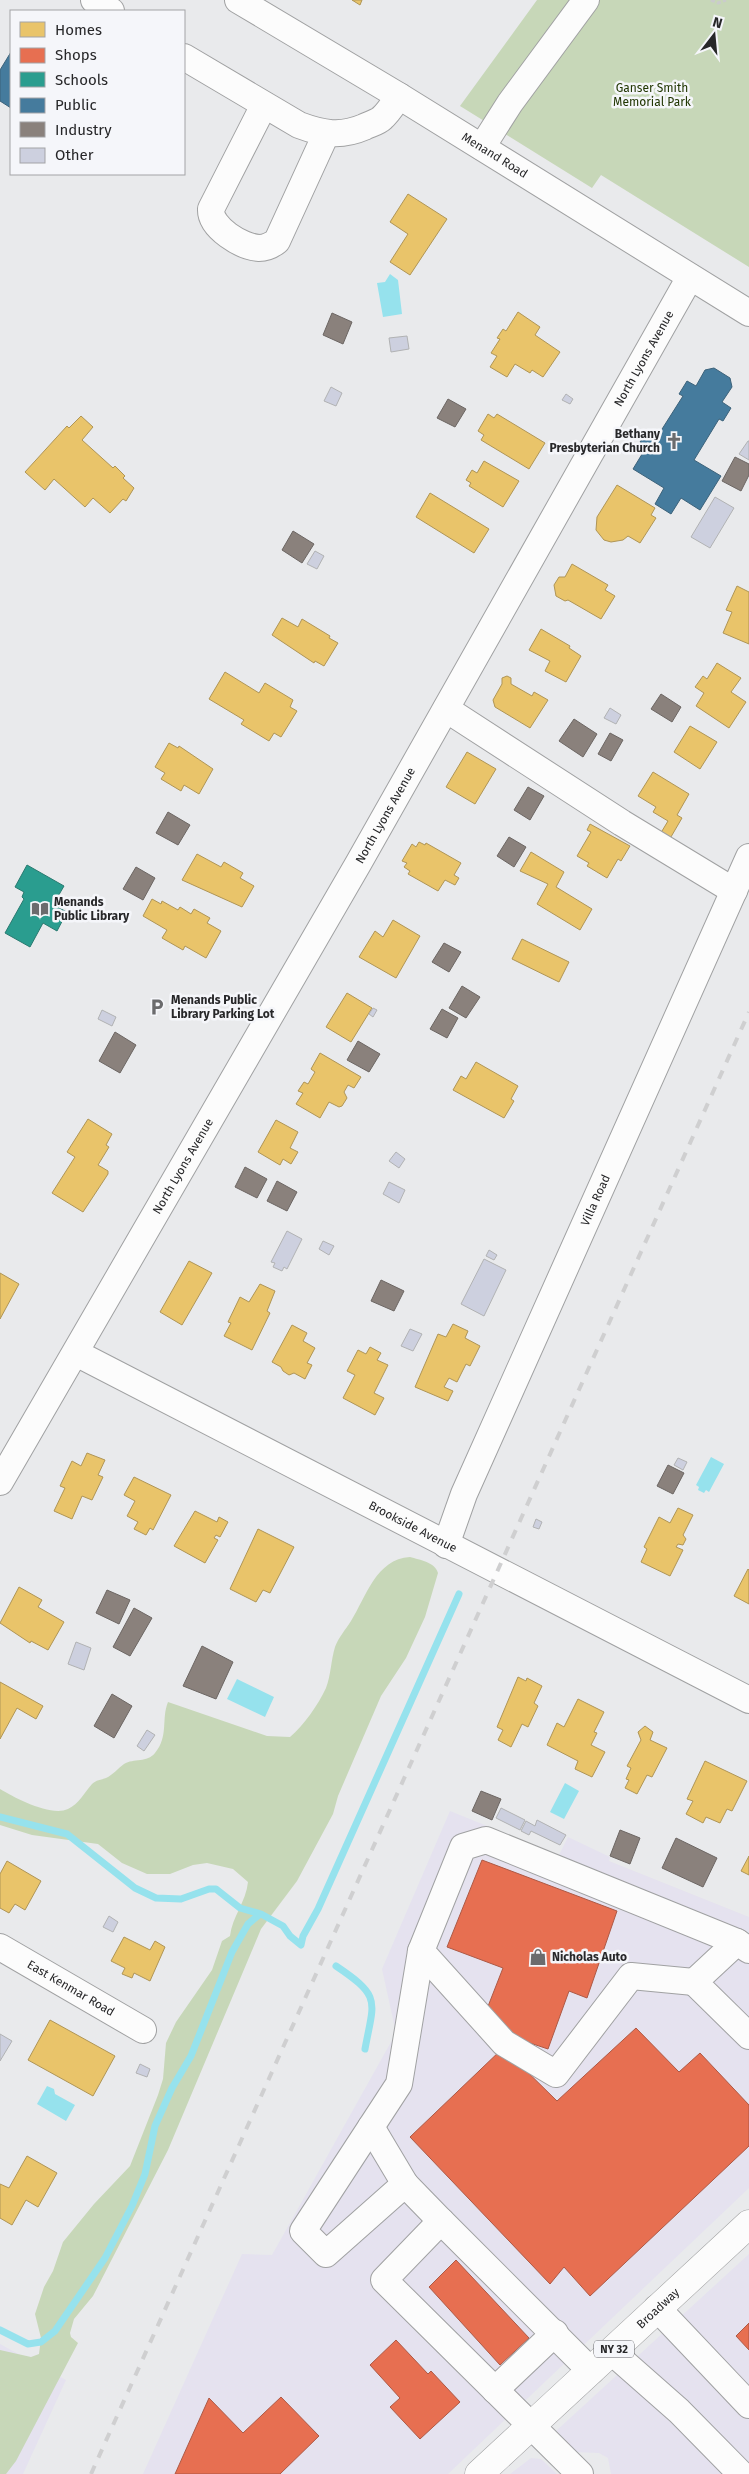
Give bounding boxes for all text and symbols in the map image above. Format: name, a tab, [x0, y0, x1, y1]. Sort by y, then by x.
legend	[10, 10, 185, 175]
north arrow	[689, 10, 739, 60]
text: N	[711, 14, 724, 32]
text: Homes	[55, 21, 102, 39]
text: Shops	[55, 46, 97, 64]
text: Schools	[55, 71, 108, 89]
park label: Ganser Smith Memorial Park	[613, 81, 692, 109]
text: Public	[55, 96, 97, 114]
text: Industry	[55, 121, 112, 139]
street label: Menand Road	[459, 130, 530, 181]
text: Other	[55, 146, 94, 164]
street label: North Lyons Avenue	[611, 308, 677, 409]
place label: Bethany Presbyterian Church	[550, 427, 661, 455]
church icon: Bethany Presbyterian Church	[664, 431, 684, 451]
street label: North Lyons Avenue	[353, 765, 418, 866]
place label: Menands Public Library	[54, 895, 130, 923]
library icon: Menands Public Library	[30, 899, 50, 919]
place label: Menands Public Library Parking Lot	[171, 993, 275, 1021]
parking icon: Menands Public Library Parking Lot	[147, 997, 167, 1017]
street label: North Lyons Avenue	[150, 1116, 216, 1216]
street label: Villa Road	[578, 1172, 613, 1228]
street label: Brookside Avenue	[366, 1498, 459, 1555]
shop icon: Nicholas Auto	[528, 1947, 548, 1967]
place label: Nicholas Auto	[552, 1950, 627, 1964]
street label: East Kenmar Road	[25, 1957, 117, 2019]
street label: Broadway	[634, 2285, 682, 2331]
road number: NY 32	[594, 2340, 634, 2358]

